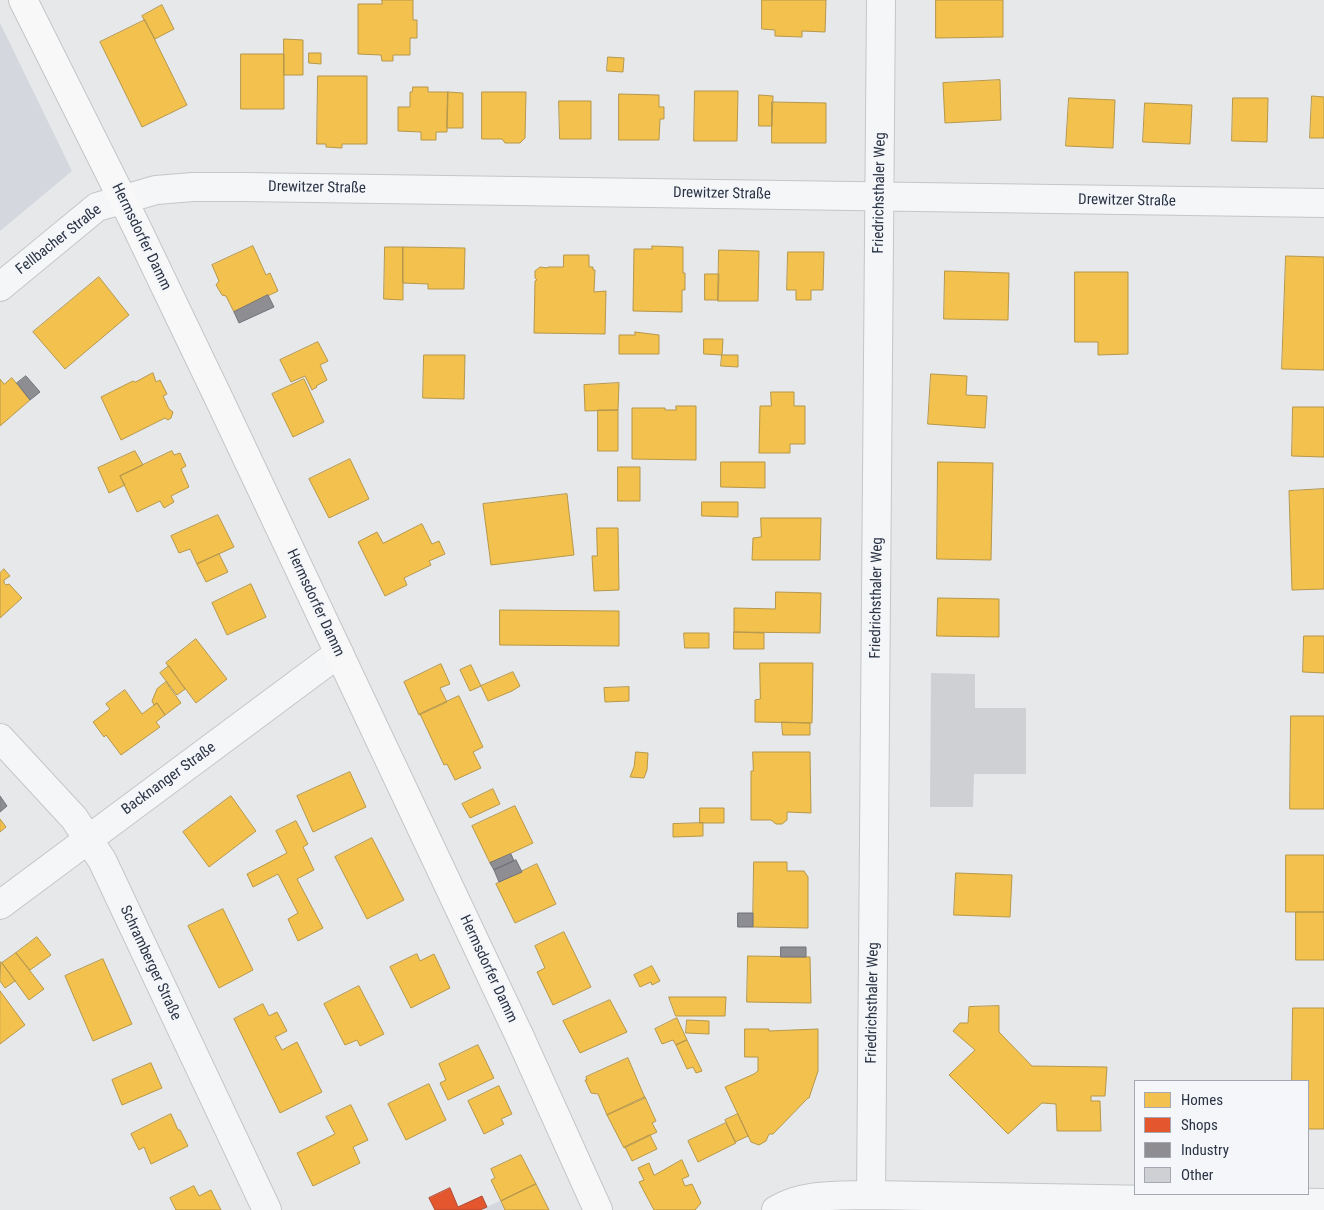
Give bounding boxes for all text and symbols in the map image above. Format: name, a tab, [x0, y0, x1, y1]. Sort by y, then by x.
street label: Friedrichsthaler Weg	[870, 132, 890, 254]
street label: Drewitzer Straße	[268, 178, 366, 198]
street label: Hermsdorfer Damm	[107, 181, 175, 293]
street label: Drewitzer Straße	[673, 184, 771, 204]
street label: Drewitzer Straße	[1078, 191, 1176, 211]
street label: Fellbacher Straße	[13, 201, 105, 279]
street label: Friedrichsthaler Weg	[867, 537, 887, 659]
street label: Hermsdorfer Damm	[282, 546, 348, 660]
street label: Backnanger Straße	[119, 739, 219, 819]
street label: Schramberger Straße	[116, 903, 184, 1023]
street label: Hermsdorfer Damm	[455, 912, 521, 1026]
street label: Friedrichsthaler Weg	[863, 942, 883, 1064]
legend	[1134, 1080, 1309, 1195]
text: Homes	[1181, 1091, 1223, 1109]
text: Shops	[1181, 1116, 1218, 1134]
text: Industry	[1181, 1141, 1229, 1159]
text: Other	[1181, 1166, 1213, 1184]

